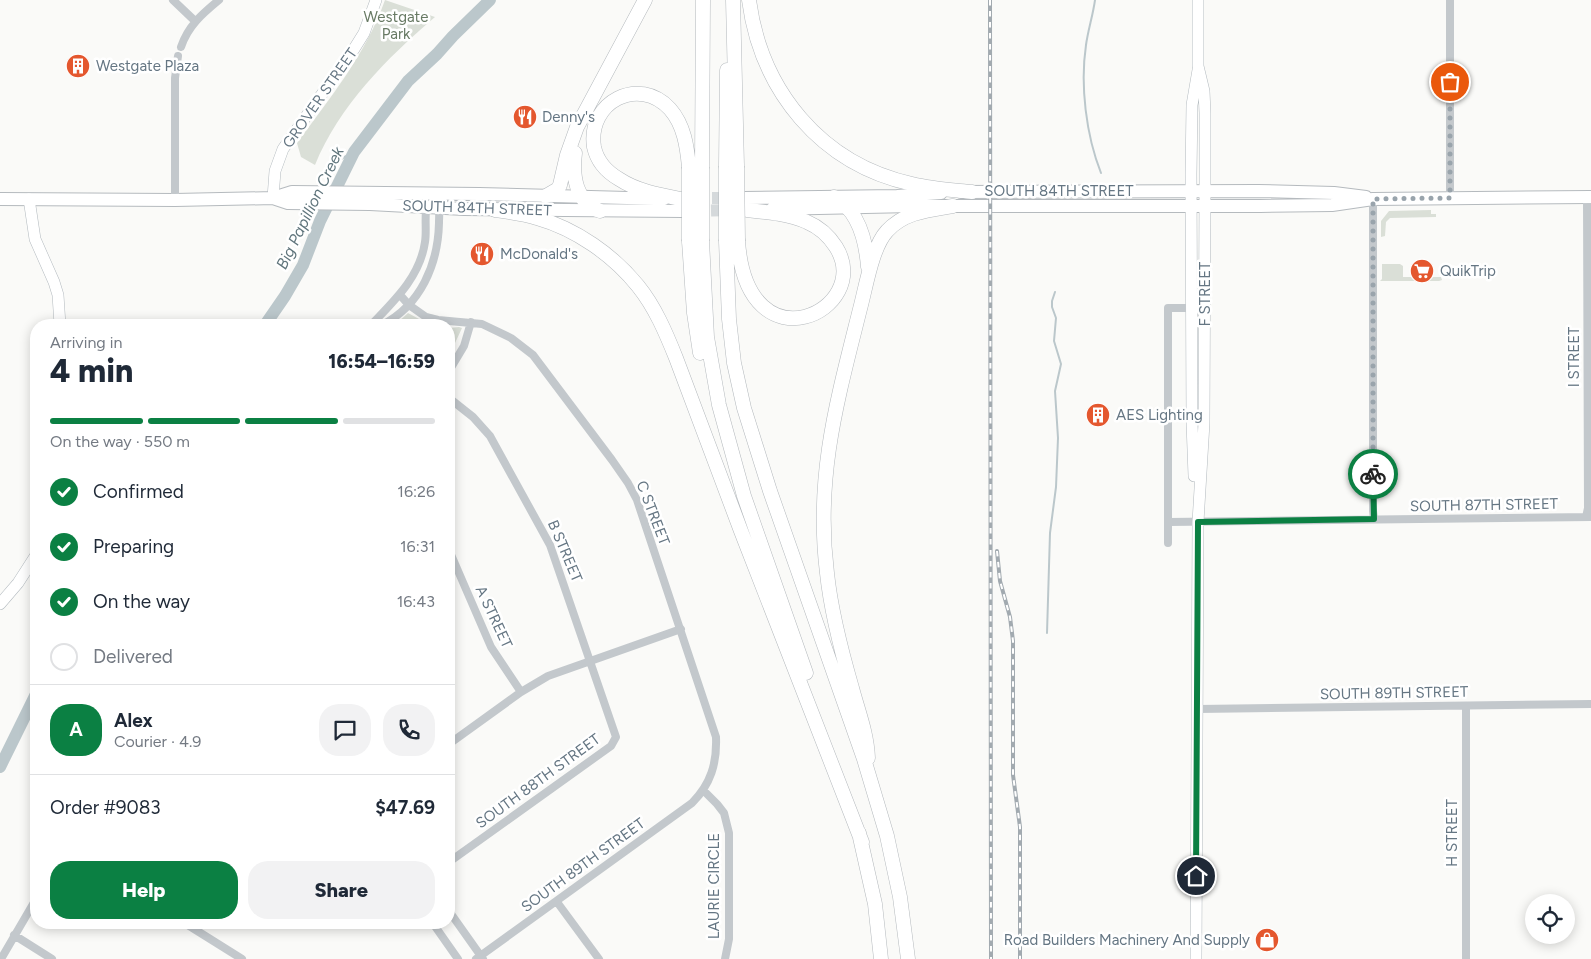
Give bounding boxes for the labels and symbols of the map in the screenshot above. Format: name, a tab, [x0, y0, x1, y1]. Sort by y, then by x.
park label: Westgate Park	[364, 8, 428, 43]
street label: GROVER STREET	[279, 44, 362, 151]
building icon: Westgate Plaza	[65, 53, 91, 79]
place label: Westgate Plaza	[96, 57, 199, 75]
pin	[1429, 61, 1471, 103]
restaurant icon: Denny's	[512, 104, 538, 130]
place label: Denny's	[542, 108, 595, 126]
water label: Big Papillion Creek	[272, 143, 348, 272]
street label: SOUTH 84TH STREET	[984, 182, 1134, 200]
street label: SOUTH 84TH STREET	[402, 196, 553, 220]
restaurant icon: McDonald's	[469, 241, 495, 267]
place label: McDonald's	[500, 245, 578, 263]
supermarket icon: QuikTrip	[1409, 258, 1435, 284]
street label: F STREET	[1196, 261, 1214, 326]
place label: QuikTrip	[1440, 262, 1496, 280]
street label: I STREET	[1565, 326, 1583, 387]
building icon: AES Lighting	[1085, 402, 1111, 428]
place label: AES Lighting	[1116, 406, 1203, 424]
courier	[1348, 449, 1398, 499]
street label: C STREET	[633, 478, 674, 548]
street label: SOUTH 87TH STREET	[1410, 495, 1559, 515]
street label: B STREET	[544, 517, 586, 585]
street label: A STREET	[472, 583, 517, 652]
street label: SOUTH 89TH STREET	[1320, 683, 1469, 703]
street label: SOUTH 88TH STREET	[472, 729, 604, 832]
street label: H STREET	[1443, 798, 1461, 867]
street label: SOUTH 89TH STREET	[518, 814, 649, 916]
street label: LAURIE CIRCLE	[705, 833, 723, 939]
pin	[1175, 855, 1217, 897]
shop icon: Road Builders Machinery And Supply	[1254, 927, 1280, 953]
place label: Road Builders Machinery And Supply	[1004, 931, 1250, 949]

